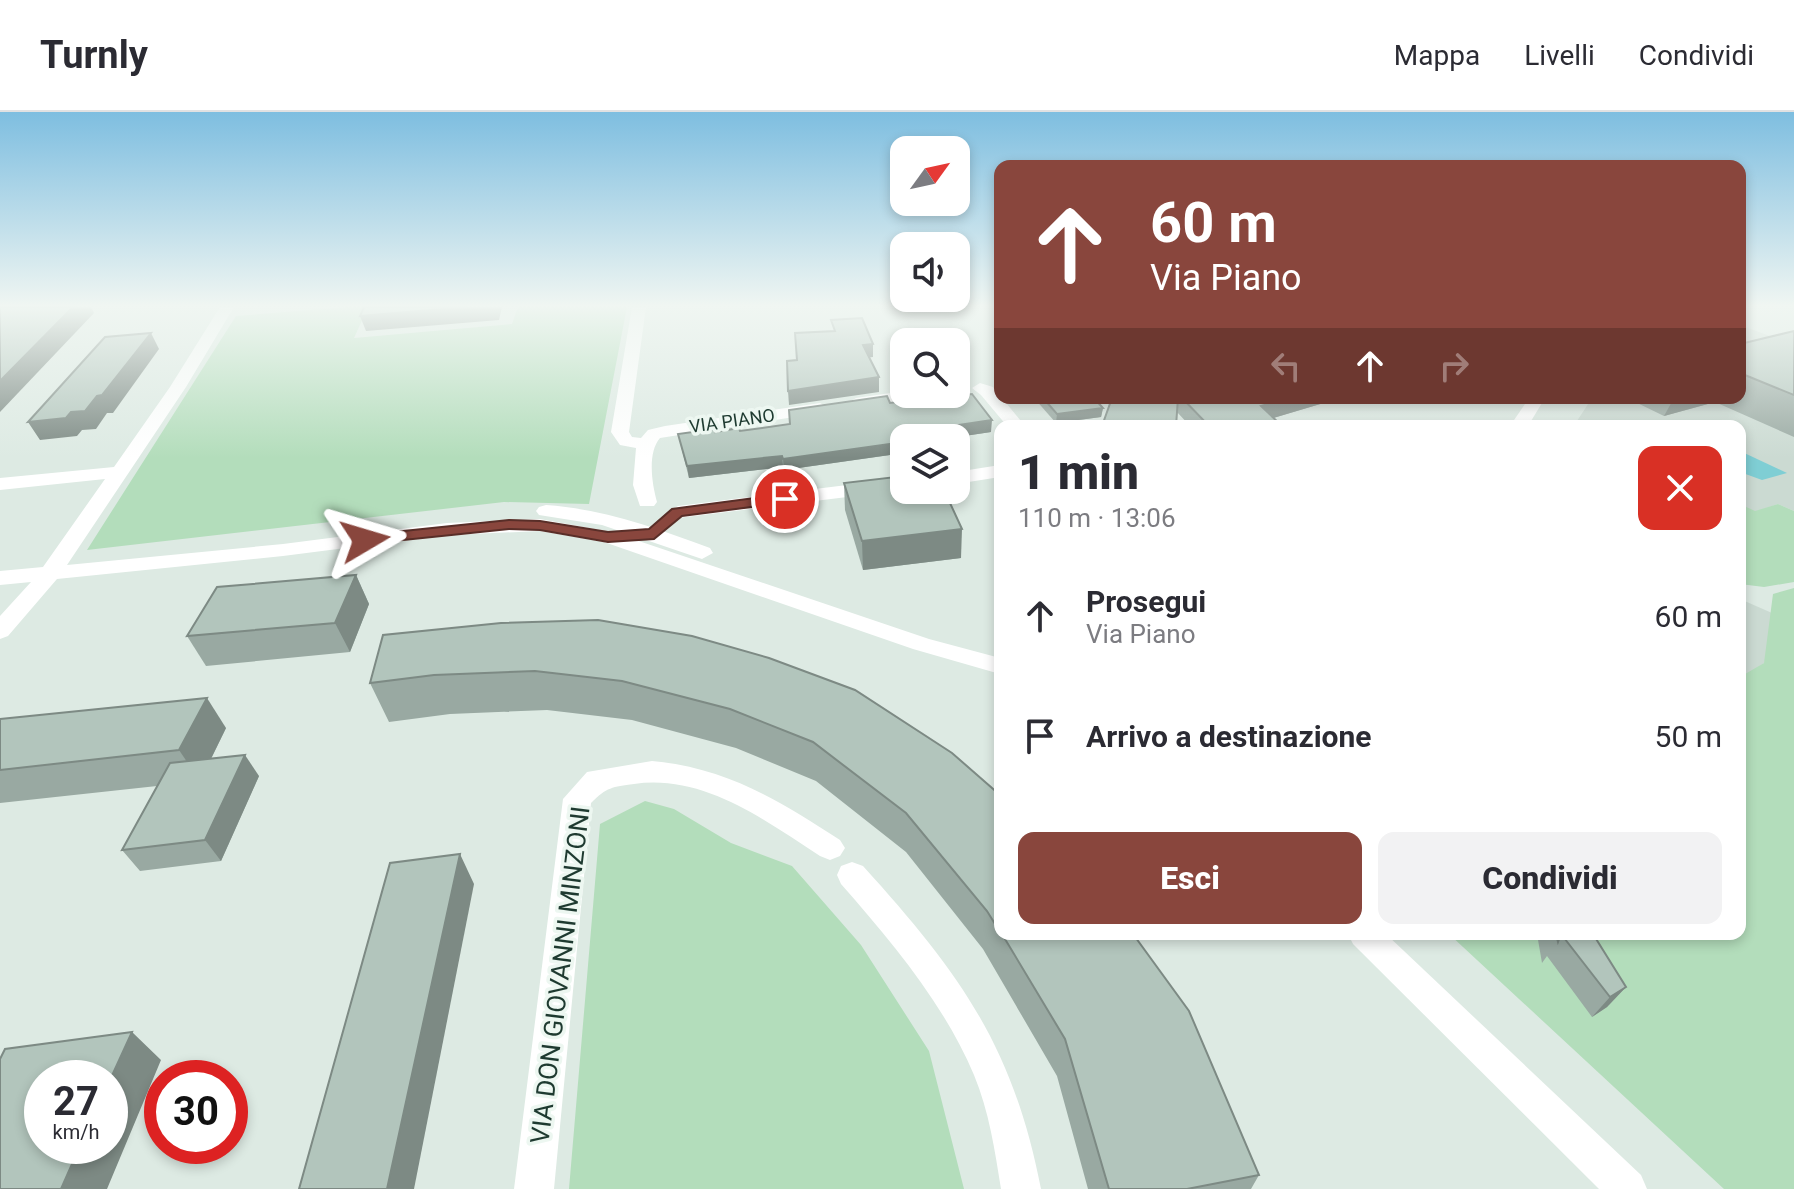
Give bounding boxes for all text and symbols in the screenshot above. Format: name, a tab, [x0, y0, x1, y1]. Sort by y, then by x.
text: Turnly	[40, 33, 148, 77]
text: Mappa	[1394, 39, 1480, 72]
text: Livelli	[1524, 39, 1595, 72]
text: Condividi	[1639, 39, 1754, 72]
north arrow	[890, 136, 970, 216]
map controls	[890, 136, 970, 504]
text: 60 m	[1150, 190, 1277, 256]
icon: ahead	[1018, 192, 1122, 296]
button: sound	[890, 232, 970, 312]
text: Via Piano	[1150, 257, 1302, 299]
button: search	[890, 328, 970, 408]
icon: left	[1264, 344, 1308, 388]
icon: ahead	[1348, 344, 1392, 388]
icon: right	[1432, 344, 1476, 388]
street label: VIA PIANO	[688, 404, 776, 437]
button: layers	[890, 424, 970, 504]
text: 1 min	[1018, 444, 1139, 501]
button: close	[1638, 446, 1722, 530]
pin	[751, 465, 819, 533]
icon: arrive	[763, 477, 807, 521]
position arrow	[323, 498, 407, 582]
text: 110 m · 13:06	[1018, 503, 1176, 533]
text: Prosegui	[1086, 584, 1206, 619]
icon: ahead	[1018, 594, 1062, 638]
text: 60 m	[1655, 599, 1722, 634]
text: Via Piano	[1086, 619, 1196, 649]
icon: arrive	[1018, 714, 1062, 758]
text: Arrivo a destinazione	[1086, 719, 1372, 754]
text: 50 m	[1655, 719, 1722, 754]
street label: VIA DON GIOVANNI MINZONI	[524, 805, 596, 1145]
button: Esci	[1018, 832, 1362, 924]
button: Condividi	[1378, 832, 1722, 924]
speed limit sign: 30	[144, 1060, 248, 1164]
text: 27	[53, 1078, 99, 1125]
text: km/h	[53, 1120, 99, 1144]

